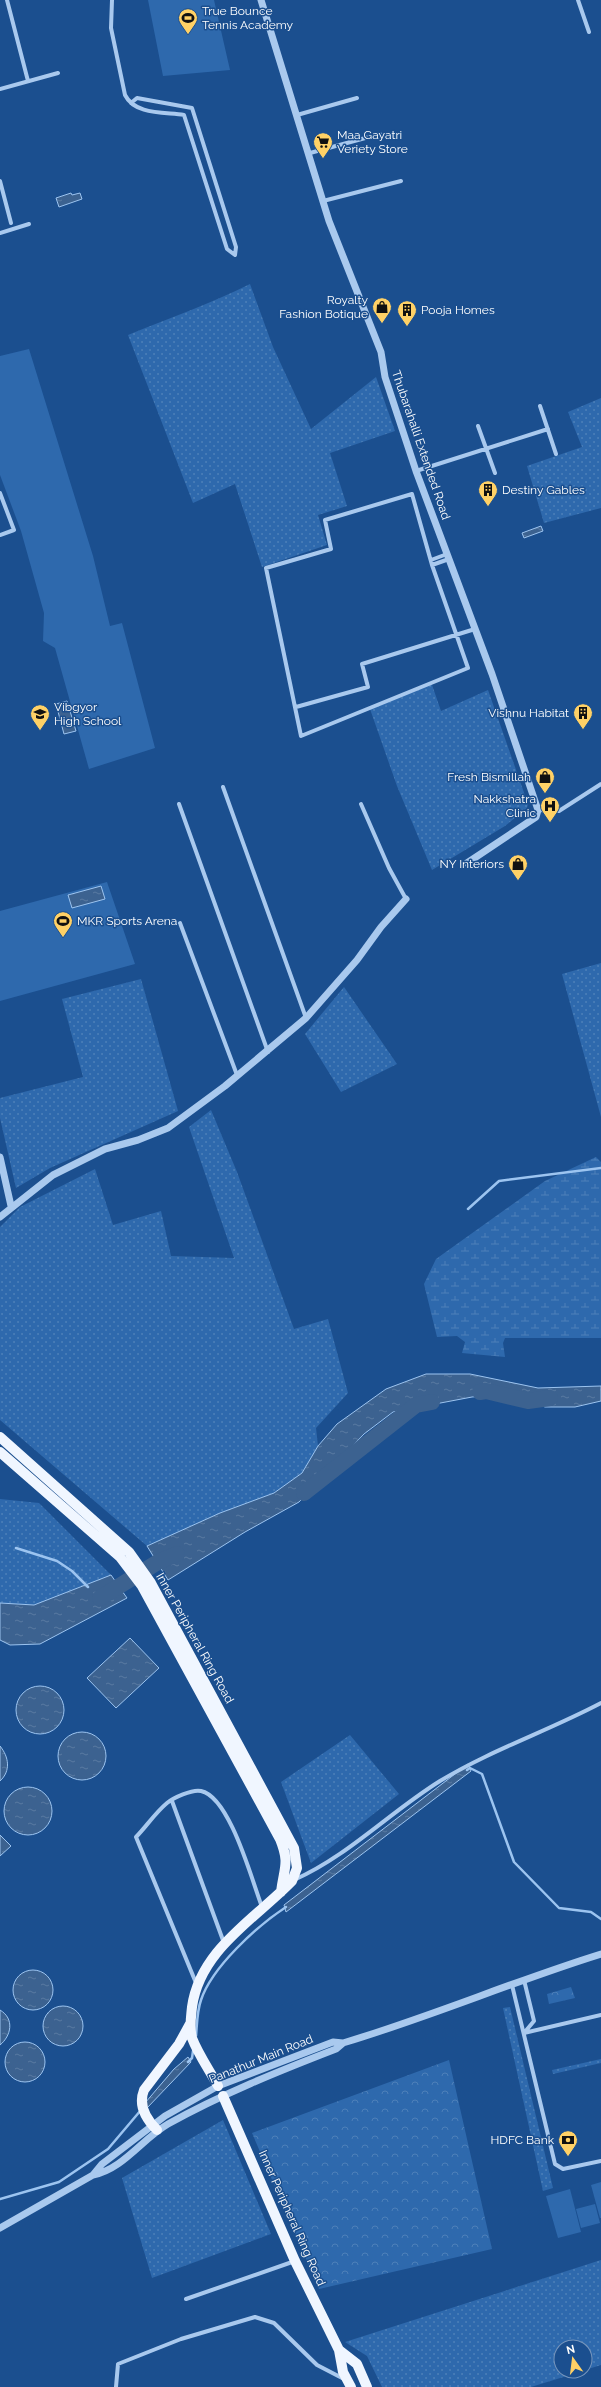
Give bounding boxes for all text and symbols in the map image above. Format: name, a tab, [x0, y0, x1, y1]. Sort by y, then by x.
place label: True Bounce Tennis Academy	[202, 4, 294, 32]
sports icon: True Bounce Tennis Academy	[177, 7, 199, 35]
place label: Maa Gayatri Veriety Store	[337, 128, 408, 156]
supermarket icon: Maa Gayatri Veriety Store	[312, 131, 334, 159]
place label: Royalty Fashion Botique	[279, 293, 368, 321]
shop icon: Royalty Fashion Botique	[371, 296, 393, 324]
building icon: Pooja Homes	[396, 299, 418, 327]
place label: Pooja Homes	[421, 303, 495, 317]
street label: Thubarahalli Extended Road	[389, 369, 453, 521]
building icon: Destiny Gables	[477, 479, 499, 507]
place label: Destiny Gables	[502, 483, 585, 497]
place label: Vibgyor High School	[54, 700, 122, 728]
building icon: Vishnu Habitat	[572, 702, 594, 730]
school or university icon: Vibgyor High School	[29, 703, 51, 731]
place label: Vishnu Habitat	[488, 706, 569, 720]
shop icon: Fresh Bismillah	[534, 766, 556, 794]
place label: Fresh Bismillah	[447, 770, 531, 784]
place label: Nakkshatra Clinic	[474, 792, 536, 820]
hospital icon: Nakkshatra Clinic	[539, 795, 561, 823]
shop icon: NY Interiors	[507, 853, 529, 881]
place label: NY Interiors	[439, 857, 504, 871]
sports icon: MKR Sports Arena	[52, 910, 74, 938]
place label: MKR Sports Arena	[77, 914, 177, 928]
street label: Inner Peripheral Ring Road	[153, 1570, 237, 1706]
street label: Panathur Main Road	[207, 2032, 315, 2086]
bank icon: HDFC Bank	[557, 2129, 579, 2157]
place label: HDFC Bank	[490, 2133, 555, 2147]
street label: Inner Peripheral Ring Road	[256, 2148, 328, 2288]
north arrow	[553, 2339, 593, 2379]
text: N	[565, 2342, 576, 2357]

